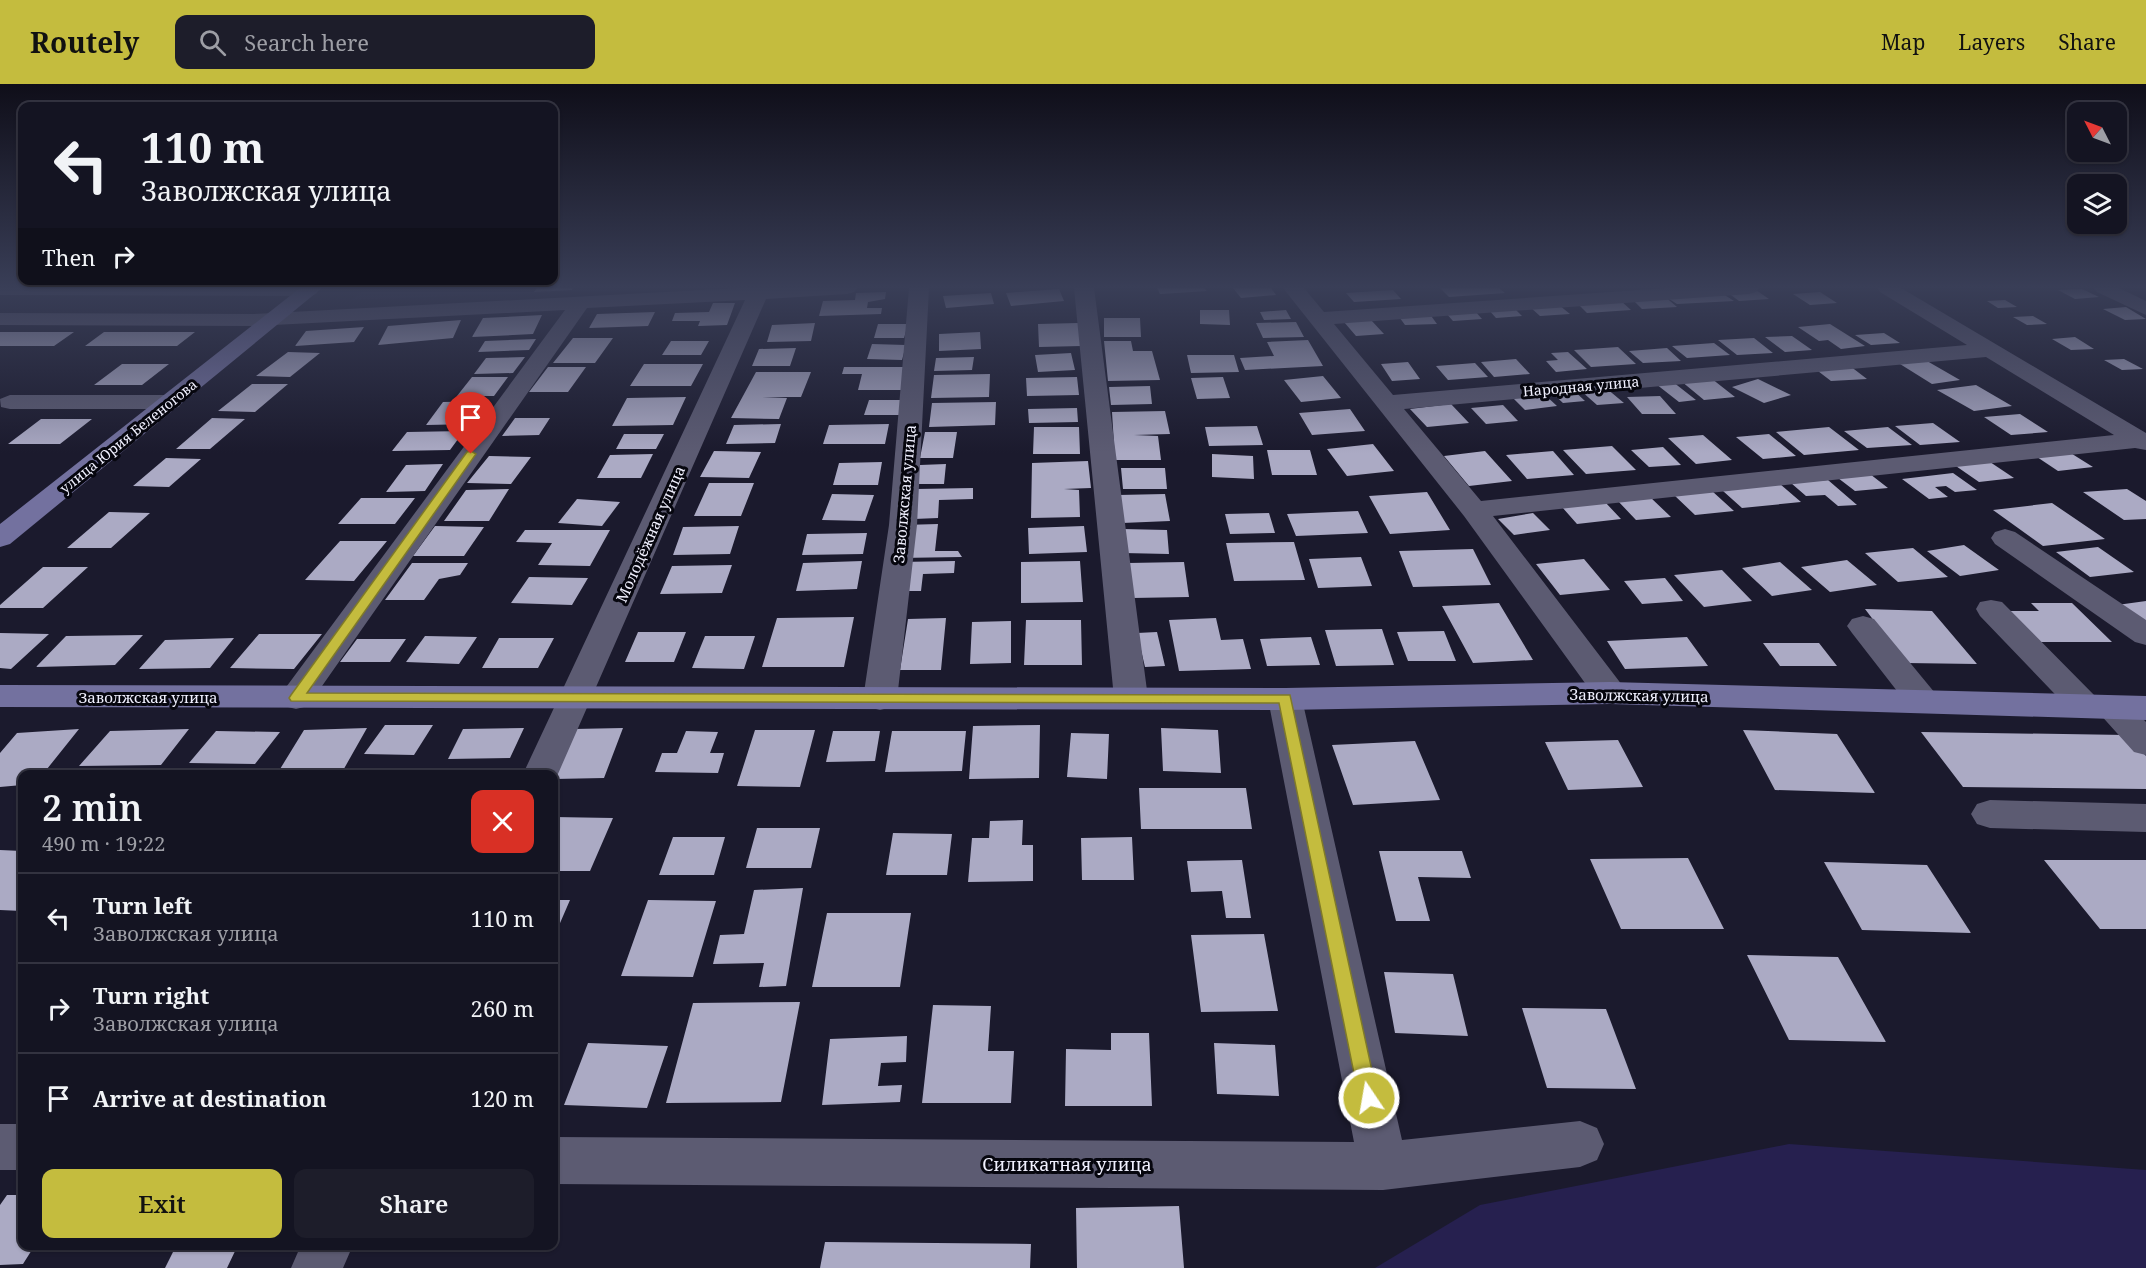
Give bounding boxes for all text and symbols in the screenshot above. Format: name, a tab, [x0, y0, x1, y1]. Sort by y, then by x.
search box	[175, 15, 595, 69]
text: Routely	[30, 23, 139, 61]
icon: search	[196, 26, 229, 59]
text: Search here	[244, 27, 369, 57]
text: Map	[1881, 28, 1925, 56]
text: Layers	[1958, 28, 2025, 56]
text: Share	[2058, 28, 2116, 56]
north arrow	[2067, 102, 2127, 162]
map controls	[2067, 102, 2127, 234]
text: 110 m	[141, 118, 265, 175]
icon: left	[42, 126, 120, 204]
text: Заволжская улица	[141, 172, 392, 209]
button: layers	[2067, 174, 2127, 234]
icon: right	[107, 240, 140, 273]
text: Then	[42, 242, 95, 272]
street label: Народная улица	[1522, 371, 1640, 401]
street label: улица Юрия Беленогова	[55, 375, 201, 497]
pin	[445, 392, 496, 454]
icon: arrive	[454, 401, 487, 434]
street label: Заволжская улица	[888, 424, 920, 564]
street label: Молодёжная улица	[611, 463, 689, 605]
street label: Заволжская улица	[1569, 684, 1709, 706]
street label: Заволжская улица	[78, 687, 218, 707]
text: 2 min	[42, 783, 143, 832]
button: close	[471, 790, 534, 853]
text: 490 m · 19:22	[42, 830, 165, 857]
text: Turn left	[93, 890, 192, 920]
icon: left	[42, 902, 75, 935]
text: 110 m	[471, 903, 534, 933]
text: Заволжская улица	[93, 920, 279, 947]
text: Turn right	[93, 980, 209, 1010]
icon: right	[42, 992, 75, 1025]
text: 260 m	[471, 993, 534, 1023]
text: Заволжская улица	[93, 1010, 279, 1037]
position arrow	[1337, 1066, 1401, 1130]
icon: arrive	[42, 1082, 75, 1115]
text: Arrive at destination	[93, 1083, 327, 1113]
text: 120 m	[471, 1083, 534, 1113]
street label: Силикатная улица	[982, 1152, 1152, 1176]
button: Exit	[42, 1169, 282, 1238]
button: Share	[294, 1169, 534, 1238]

